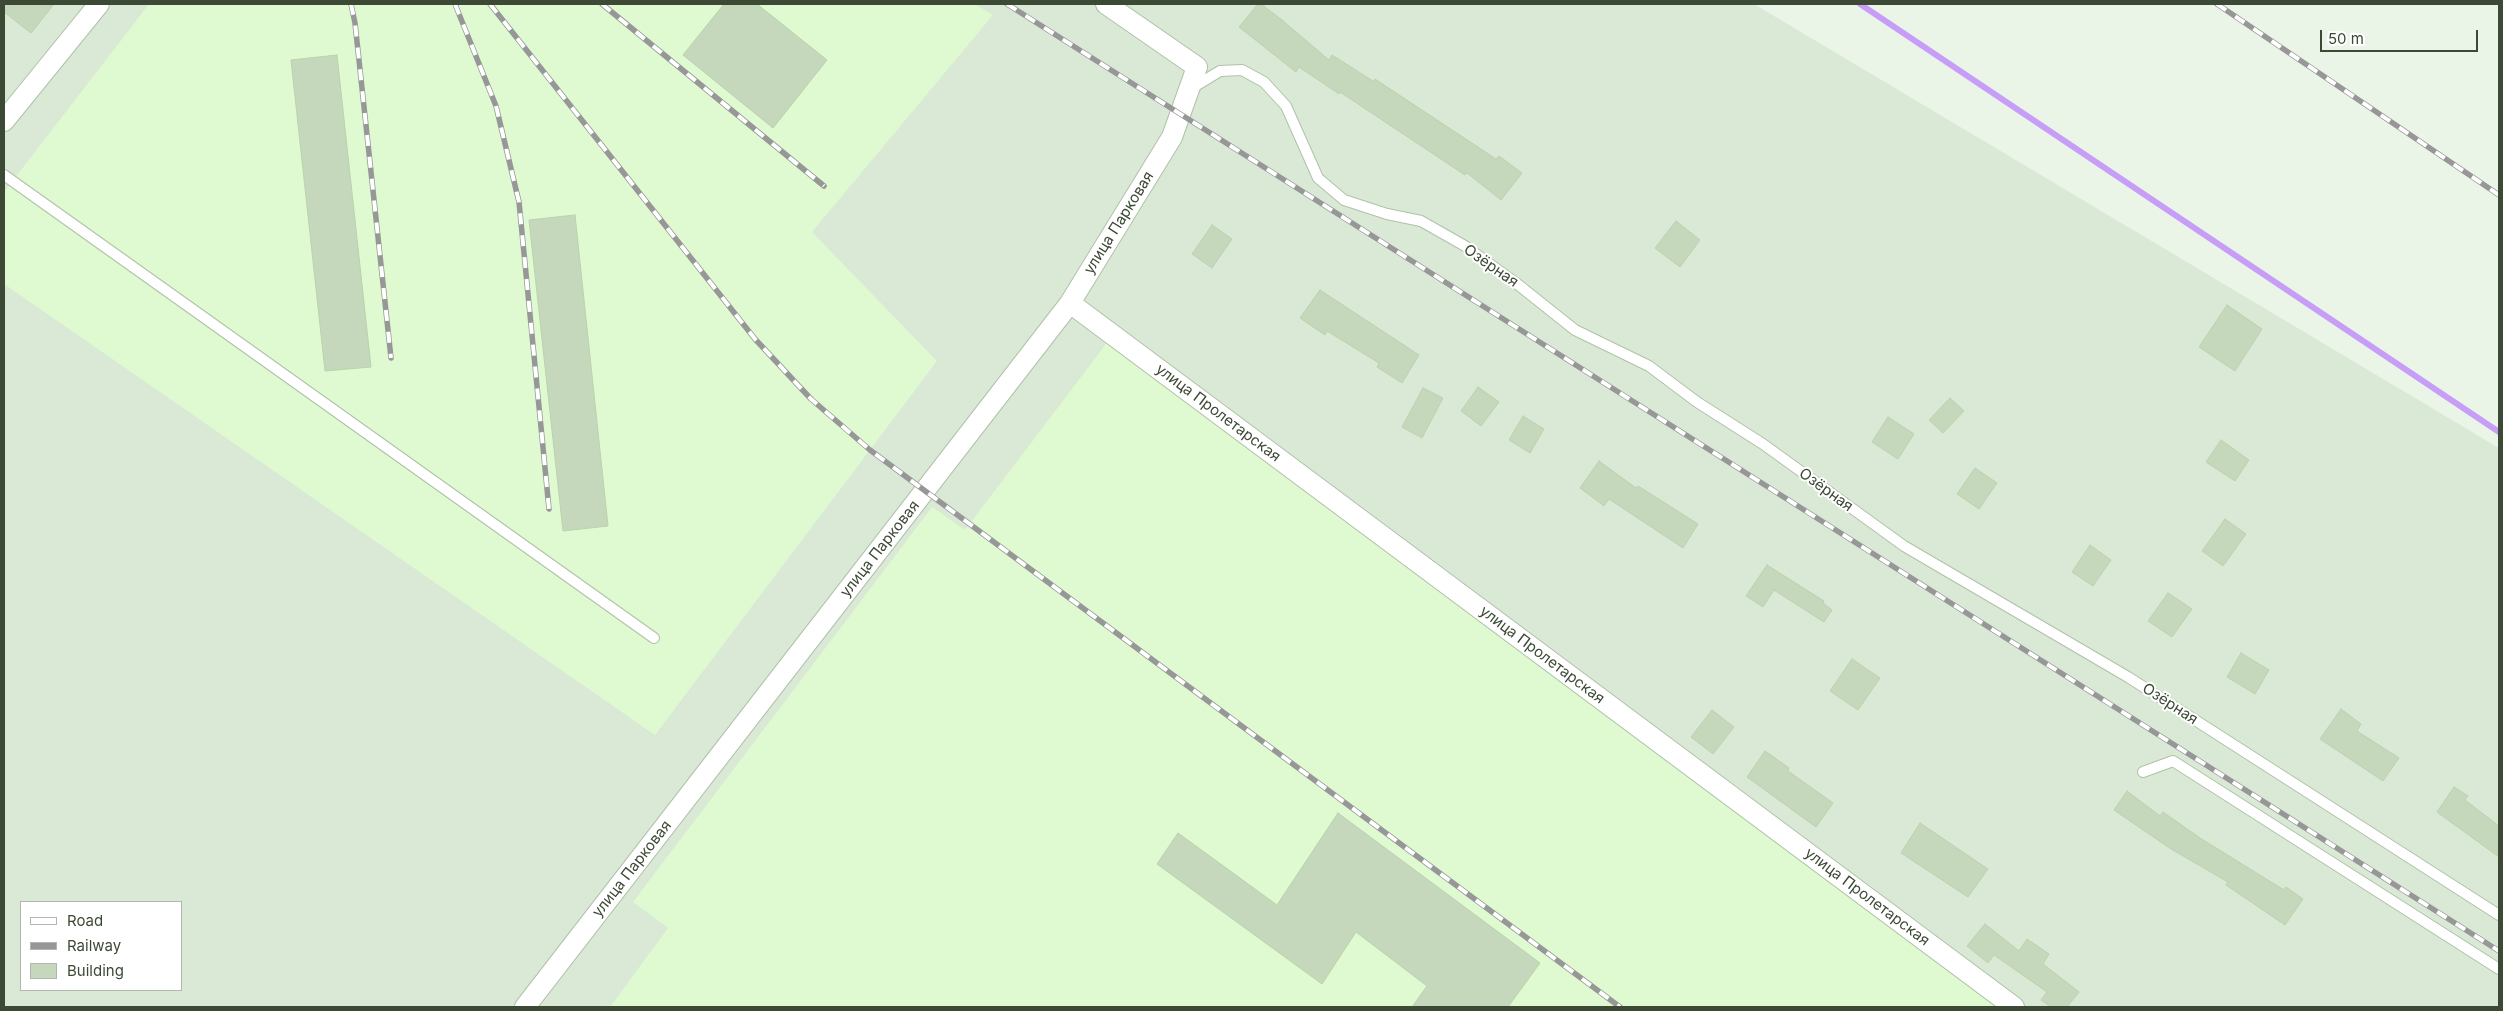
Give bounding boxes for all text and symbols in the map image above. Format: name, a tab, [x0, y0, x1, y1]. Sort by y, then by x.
scale bar	[2323, 20, 2480, 52]
text: 50 m	[2328, 29, 2364, 48]
street label: улица Парковая	[1080, 168, 1158, 278]
street label: Озёрная	[1460, 241, 1522, 291]
street label: улица Пролетарская	[1152, 360, 1284, 466]
street label: Озёрная	[1795, 464, 1857, 516]
street label: улица Парковая	[837, 497, 923, 601]
street label: улица Пролетарская	[1476, 602, 1608, 708]
street label: Озёрная	[2139, 679, 2201, 729]
street label: улица Парковая	[589, 817, 675, 921]
street label: улица Пролетарская	[1801, 844, 1933, 950]
legend	[20, 901, 182, 991]
text: Road	[67, 911, 103, 930]
text: Railway	[67, 936, 121, 955]
text: Building	[67, 961, 124, 980]

